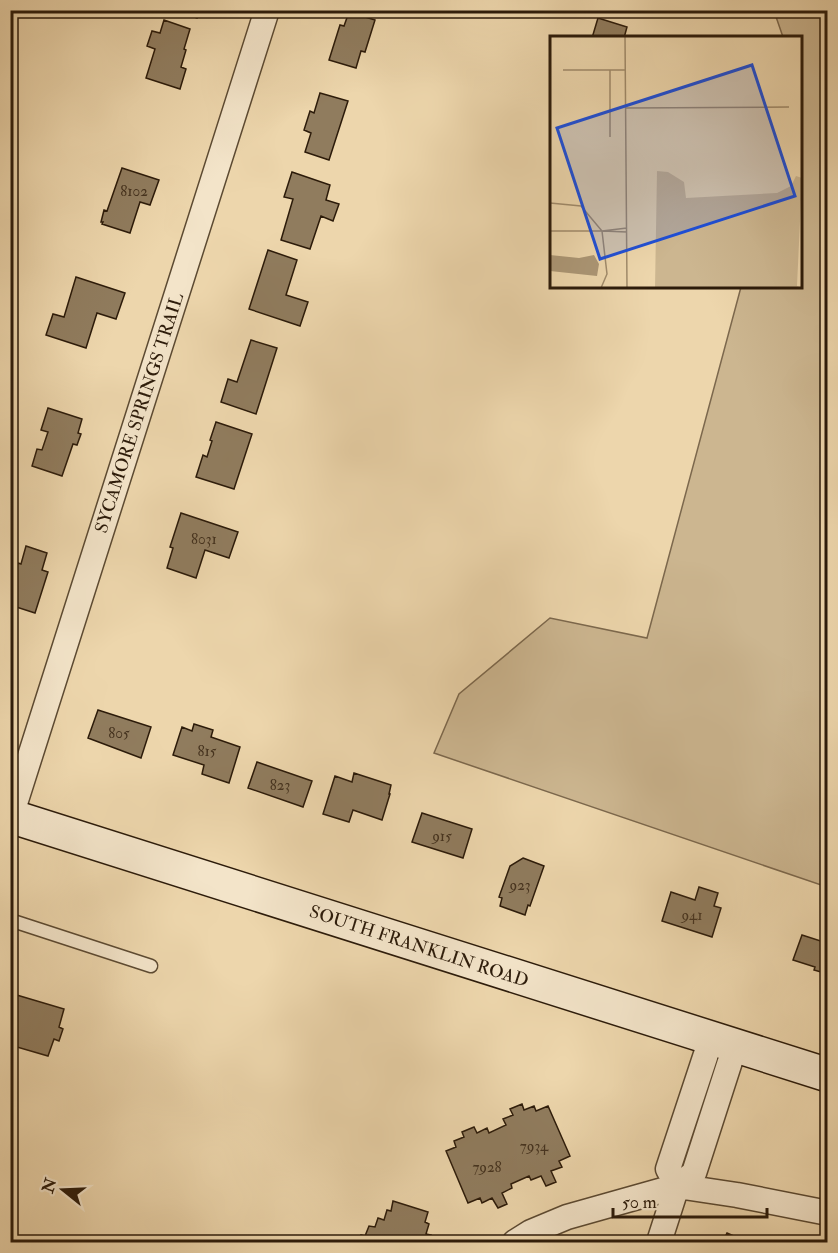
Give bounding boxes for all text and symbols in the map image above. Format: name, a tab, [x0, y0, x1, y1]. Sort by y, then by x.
inset map	[550, 36, 802, 288]
house number: 8102	[120, 182, 148, 201]
street label: SYCAMORE SPRINGS TRAIL	[90, 290, 189, 536]
house number: 8031	[191, 530, 217, 549]
house number: 805	[108, 724, 130, 743]
house number: 815	[198, 742, 217, 761]
house number: 823	[270, 776, 290, 795]
house number: 915	[431, 827, 452, 846]
house number: 923	[508, 876, 531, 895]
street label: SOUTH FRANKLIN ROAD	[306, 900, 531, 993]
house number: 941	[680, 906, 703, 925]
house number: 7934	[520, 1137, 549, 1156]
house number: 7928	[472, 1158, 502, 1177]
north arrow	[33, 1160, 93, 1220]
text: N	[38, 1175, 62, 1197]
scale bar	[613, 1181, 768, 1219]
text: 50 m	[622, 1191, 657, 1214]

